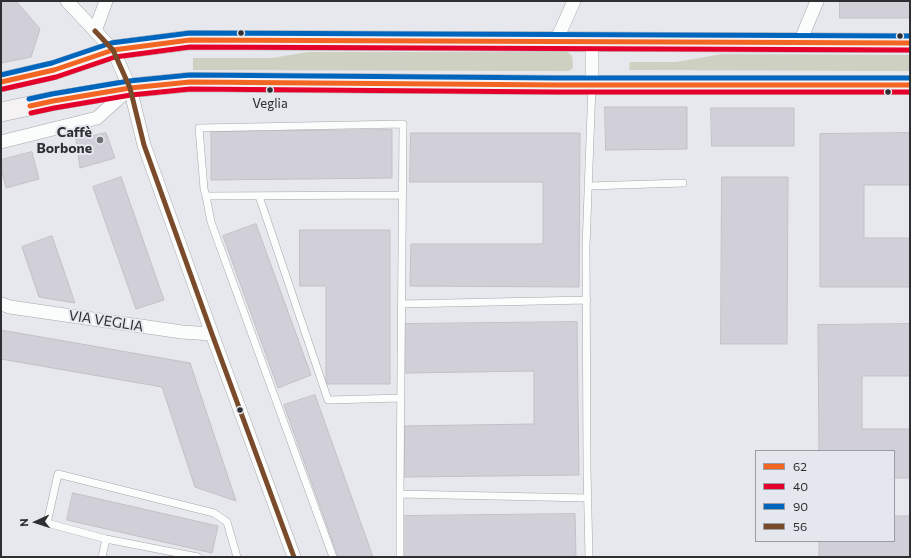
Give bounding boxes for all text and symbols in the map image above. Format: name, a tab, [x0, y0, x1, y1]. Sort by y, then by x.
unlabelled marker	[236, 28, 246, 38]
unlabelled marker	[895, 31, 905, 41]
marker: Veglia	[265, 85, 275, 95]
unlabelled marker	[883, 87, 893, 97]
place label: Veglia	[252, 96, 288, 112]
place label: Caffè Borbone	[36, 124, 92, 156]
marker: Caffè Borbone	[95, 135, 105, 145]
street label: VIA VEGLIA	[67, 307, 145, 335]
unlabelled marker	[235, 405, 245, 415]
legend	[755, 450, 895, 542]
text: 62	[793, 459, 807, 473]
text: 40	[793, 479, 808, 493]
text: 90	[793, 499, 808, 513]
north arrow	[16, 502, 56, 542]
text: N	[17, 518, 30, 527]
text: 56	[793, 519, 807, 533]

